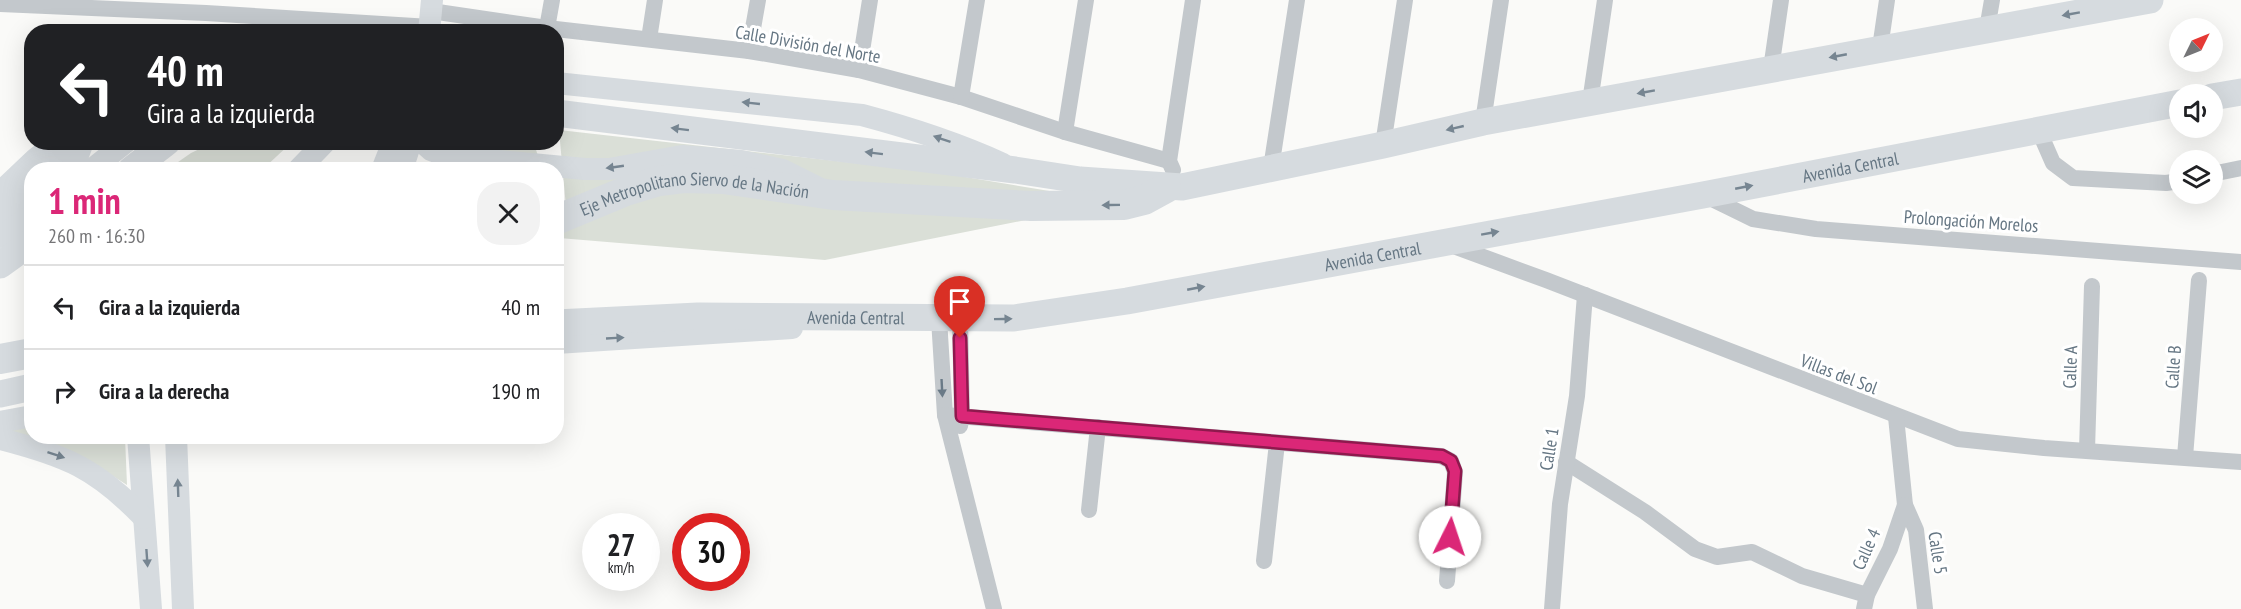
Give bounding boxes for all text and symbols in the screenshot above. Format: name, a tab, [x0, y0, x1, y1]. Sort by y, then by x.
one-way arrow	[2062, 10, 2081, 19]
north arrow	[2169, 18, 2223, 72]
map controls	[2169, 18, 2223, 204]
street label: Calle División del Norte	[734, 20, 882, 68]
text: 40 m	[147, 43, 224, 98]
icon: left	[48, 48, 126, 126]
one-way arrow	[1828, 52, 1847, 61]
button: sound	[2169, 84, 2223, 138]
one-way arrow	[1637, 88, 1656, 97]
text: Gira a la izquierda	[147, 96, 315, 130]
one-way arrow	[742, 98, 761, 108]
one-way arrow	[671, 124, 690, 133]
one-way arrow	[1446, 124, 1464, 134]
one-way arrow	[933, 133, 951, 143]
street label: Avenida Central	[1800, 146, 1901, 187]
one-way arrow	[864, 149, 883, 158]
button: layers	[2169, 150, 2223, 204]
one-way arrow	[605, 163, 624, 172]
street label: Eje Metropolitano Siervo de la Nación	[576, 166, 811, 220]
text: 1 min	[48, 177, 121, 224]
button: close	[477, 182, 540, 245]
one-way arrow	[1735, 182, 1754, 191]
one-way arrow	[1102, 200, 1121, 210]
street label: Prolongación Morelos	[1903, 205, 2039, 237]
text: 260 m · 16:30	[48, 223, 145, 249]
one-way arrow	[1481, 228, 1500, 237]
street label: Avenida Central	[1322, 236, 1423, 276]
pin	[934, 276, 985, 338]
one-way arrow	[1186, 284, 1205, 293]
icon: arrive	[943, 285, 976, 318]
icon: left	[48, 291, 81, 324]
text: Gira a la izquierda	[99, 293, 240, 321]
text: 40 m	[501, 293, 540, 321]
street label: Avenida Central	[807, 305, 905, 329]
one-way arrow	[994, 314, 1013, 323]
one-way arrow	[605, 334, 624, 343]
street label: Calle A	[2058, 345, 2082, 389]
street label: Calle B	[2160, 345, 2186, 389]
street label: Villas del Sol	[1796, 348, 1882, 399]
icon: right	[48, 375, 81, 408]
text: Gira a la derecha	[99, 377, 229, 405]
text: 190 m	[491, 377, 540, 405]
one-way arrow	[938, 379, 947, 398]
street label: Calle 1	[1534, 426, 1564, 472]
one-way arrow	[47, 451, 65, 461]
one-way arrow	[173, 478, 183, 497]
position arrow	[1418, 505, 1482, 569]
speed limit sign: 30	[672, 513, 750, 591]
text: 27	[607, 525, 635, 564]
street label: Calle 4	[1847, 525, 1885, 573]
street label: Calle 5	[1923, 530, 1953, 576]
one-way arrow	[142, 548, 152, 567]
text: km/h	[608, 558, 634, 577]

